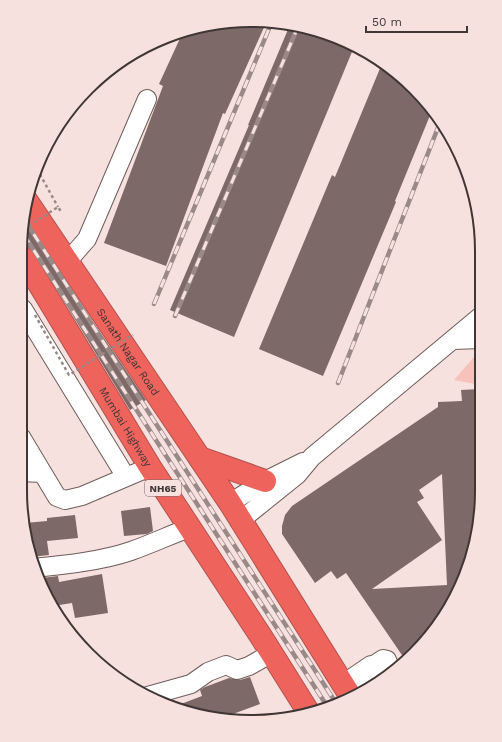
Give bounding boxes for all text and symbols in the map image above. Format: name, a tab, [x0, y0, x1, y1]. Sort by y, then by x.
scale bar	[366, 8, 467, 34]
text: 50 m	[372, 15, 402, 29]
street label: Sanath Nagar Road	[94, 306, 162, 398]
street label: Mumbai Highway	[96, 385, 154, 469]
road number: NH65	[145, 480, 181, 496]

